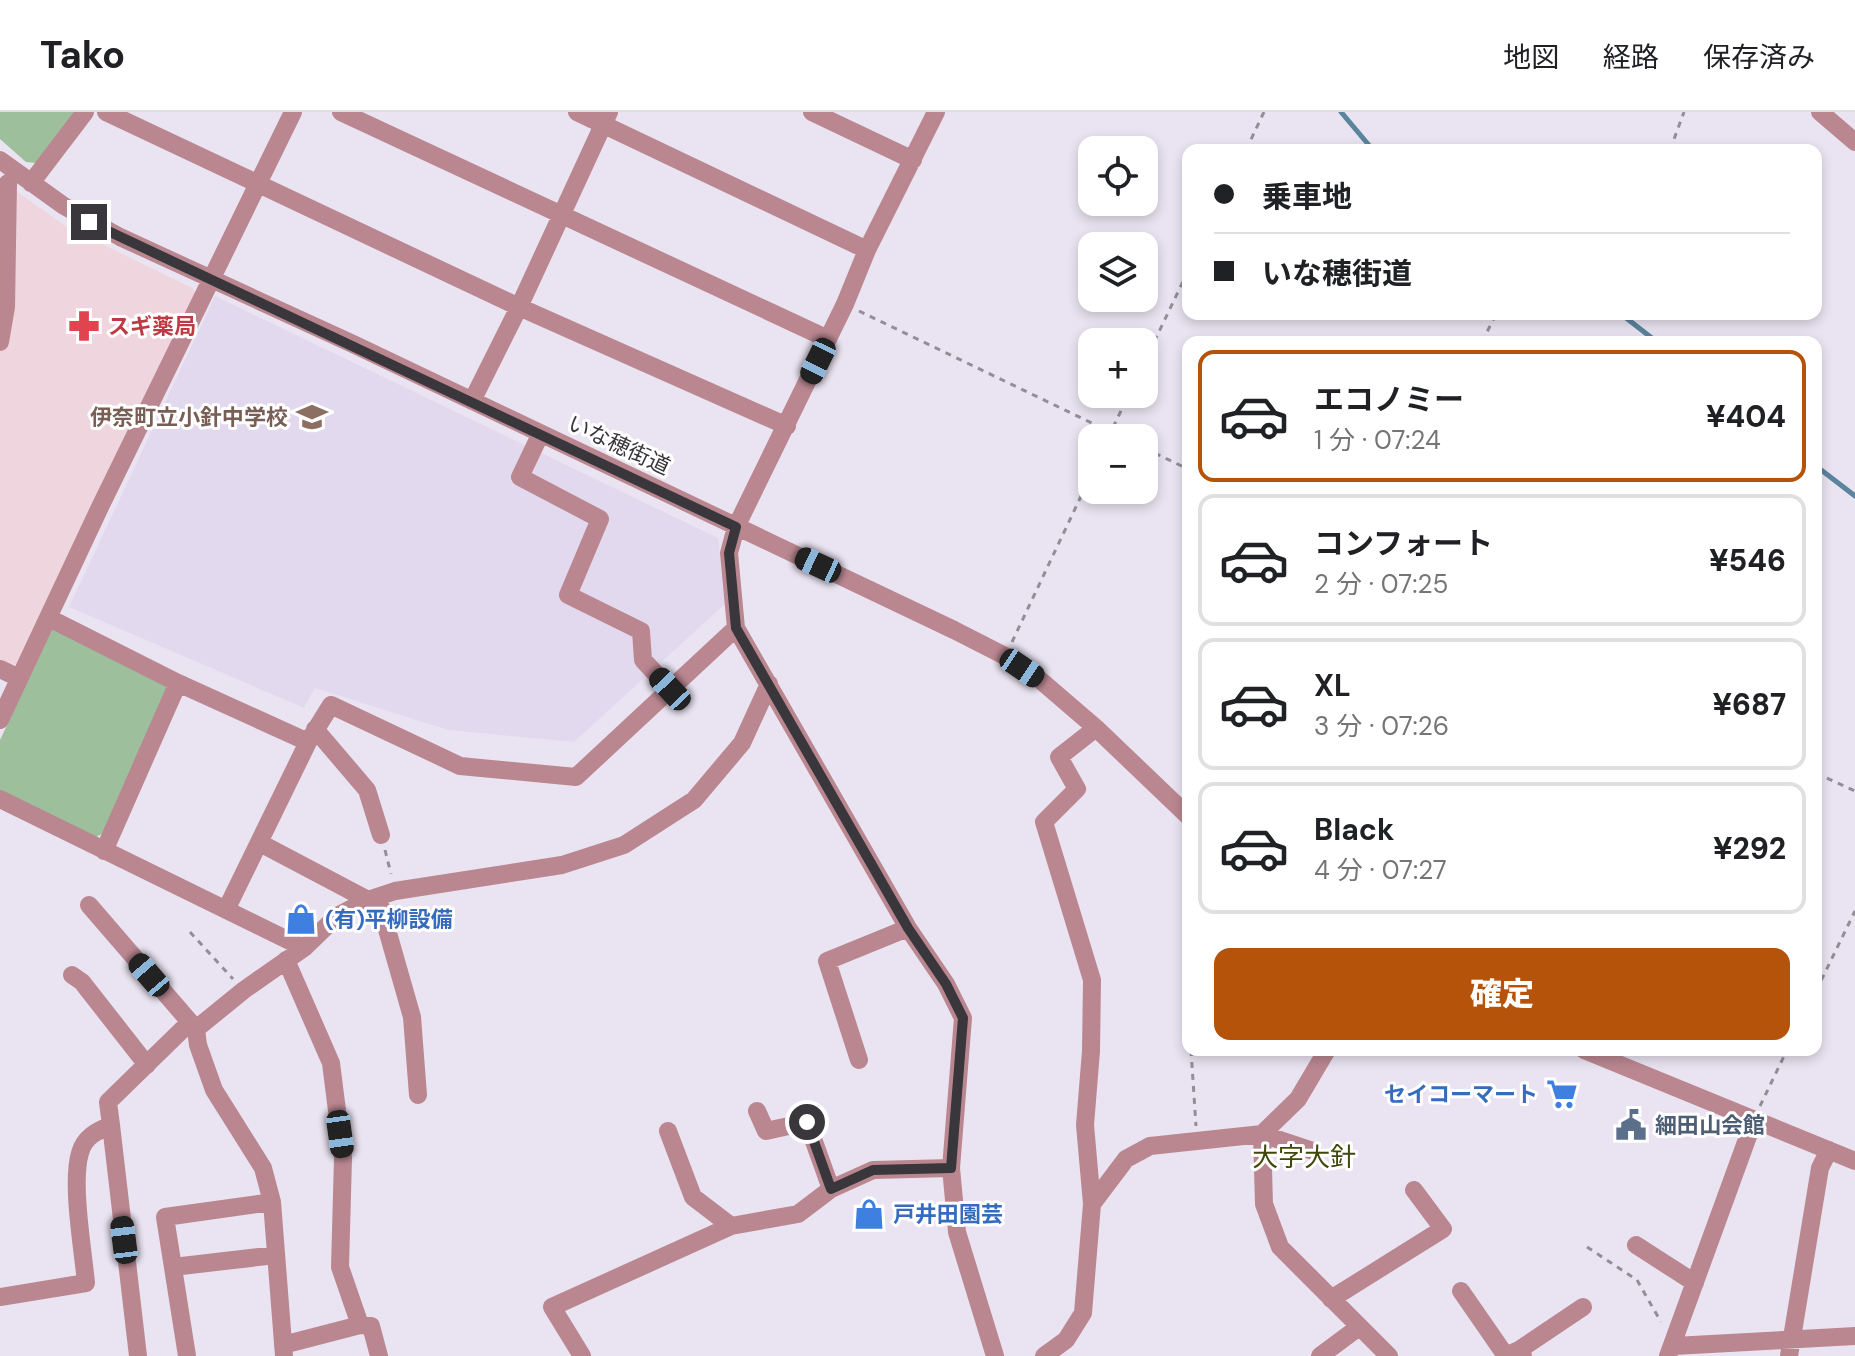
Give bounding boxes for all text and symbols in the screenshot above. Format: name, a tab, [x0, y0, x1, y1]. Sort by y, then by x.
text: Tako	[40, 30, 125, 80]
text: 地図	[1503, 39, 1559, 76]
text: 経路	[1603, 39, 1659, 76]
text: 保存済み	[1703, 39, 1815, 76]
map controls	[1078, 136, 1158, 504]
button: locate	[1078, 136, 1158, 216]
text: 乗車地	[1262, 177, 1352, 216]
route end	[71, 204, 107, 240]
button: layers	[1078, 232, 1158, 312]
text: いな穂街道	[1262, 254, 1412, 293]
pharmacy icon: スギ薬局	[67, 309, 101, 343]
place label: スギ薬局	[108, 312, 196, 341]
button: +	[1078, 328, 1158, 408]
car	[797, 334, 839, 388]
icon: car	[1218, 380, 1290, 452]
text: エコノミー	[1314, 380, 1464, 419]
text: ¥404	[1706, 397, 1786, 436]
school or university icon: 伊奈町立小針中学校	[295, 400, 329, 434]
place label: 伊奈町立小針中学校	[90, 403, 288, 432]
street label: いな穂街道	[563, 409, 675, 481]
text: 1 分 · 07:24	[1314, 423, 1441, 457]
button: −	[1078, 424, 1158, 504]
icon: car	[1218, 524, 1290, 596]
text: コンフォート	[1314, 524, 1493, 563]
text: ¥546	[1709, 541, 1786, 580]
car	[791, 544, 845, 586]
text: 2 分 · 07:25	[1314, 567, 1448, 601]
car	[995, 645, 1049, 691]
car	[645, 663, 695, 715]
text: XL	[1314, 666, 1351, 705]
icon: car	[1218, 668, 1290, 740]
text: ¥687	[1712, 685, 1786, 724]
text: 3 分 · 07:26	[1314, 709, 1449, 743]
text: Black	[1314, 810, 1394, 849]
icon: car	[1218, 812, 1290, 884]
text: ¥292	[1713, 829, 1786, 868]
text: 4 分 · 07:27	[1314, 853, 1447, 887]
shop icon: (有)平柳設備	[284, 902, 318, 936]
place label: (有)平柳設備	[325, 905, 453, 934]
button: 確定	[1214, 948, 1790, 1040]
car	[124, 949, 174, 1001]
supermarket icon: セイコーマート	[1545, 1077, 1579, 1111]
place label: セイコーマート	[1384, 1080, 1538, 1109]
route start	[789, 1104, 825, 1140]
public building icon: 細田山会館	[1614, 1108, 1648, 1142]
car	[325, 1109, 355, 1159]
place label: 細田山会館	[1655, 1111, 1765, 1140]
district label: 大字大針	[1252, 1140, 1356, 1174]
shop icon: 戸井田園芸	[852, 1197, 886, 1231]
place label: 戸井田園芸	[893, 1200, 1003, 1229]
car	[109, 1215, 139, 1265]

